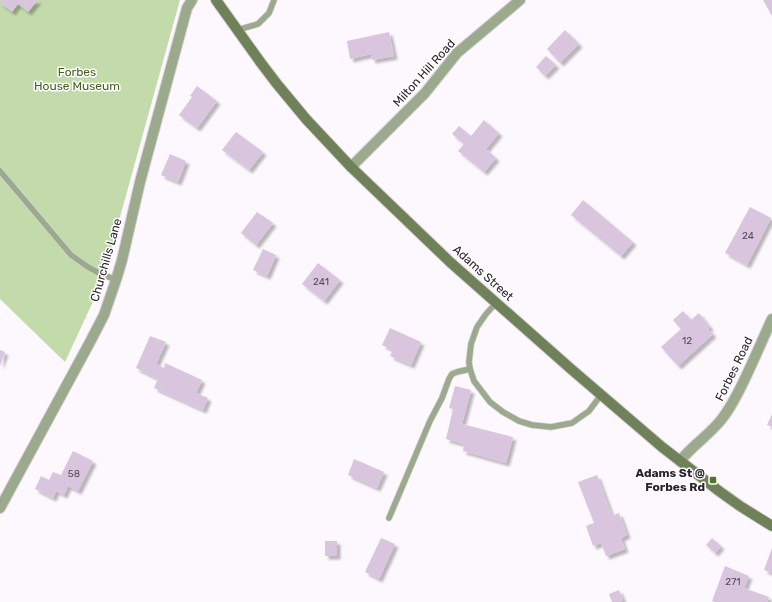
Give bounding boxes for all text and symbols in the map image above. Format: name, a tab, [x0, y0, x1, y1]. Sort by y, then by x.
street label: Milton Hill Road	[390, 36, 458, 110]
park label: Forbes House Museum	[34, 65, 120, 93]
street label: Churchills Lane	[87, 216, 125, 303]
house number: 24	[742, 230, 754, 242]
street label: Adams Street	[450, 242, 516, 304]
house number: 241	[313, 276, 329, 288]
house number: 12	[682, 335, 692, 347]
street label: Forbes Road	[712, 335, 756, 403]
place label: Adams St @ Forbes Rd	[635, 466, 705, 494]
house number: 58	[68, 468, 80, 480]
marker: Adams St @ Forbes Rd	[708, 475, 718, 485]
house number: 271	[725, 576, 741, 588]

